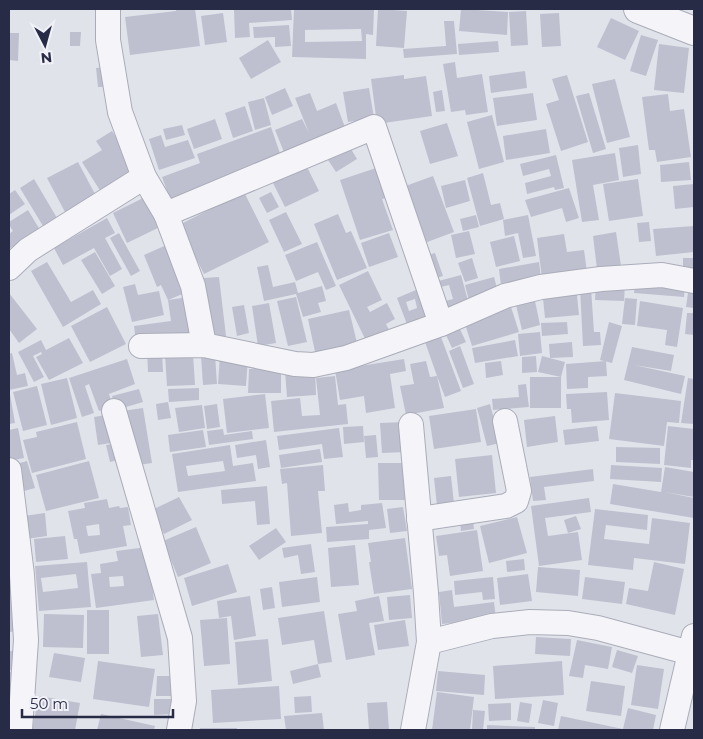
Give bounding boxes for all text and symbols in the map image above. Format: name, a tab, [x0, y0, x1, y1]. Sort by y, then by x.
north arrow	[20, 20, 70, 70]
text: N	[40, 48, 53, 67]
scale bar	[22, 686, 174, 718]
text: 50 m	[30, 694, 68, 713]

